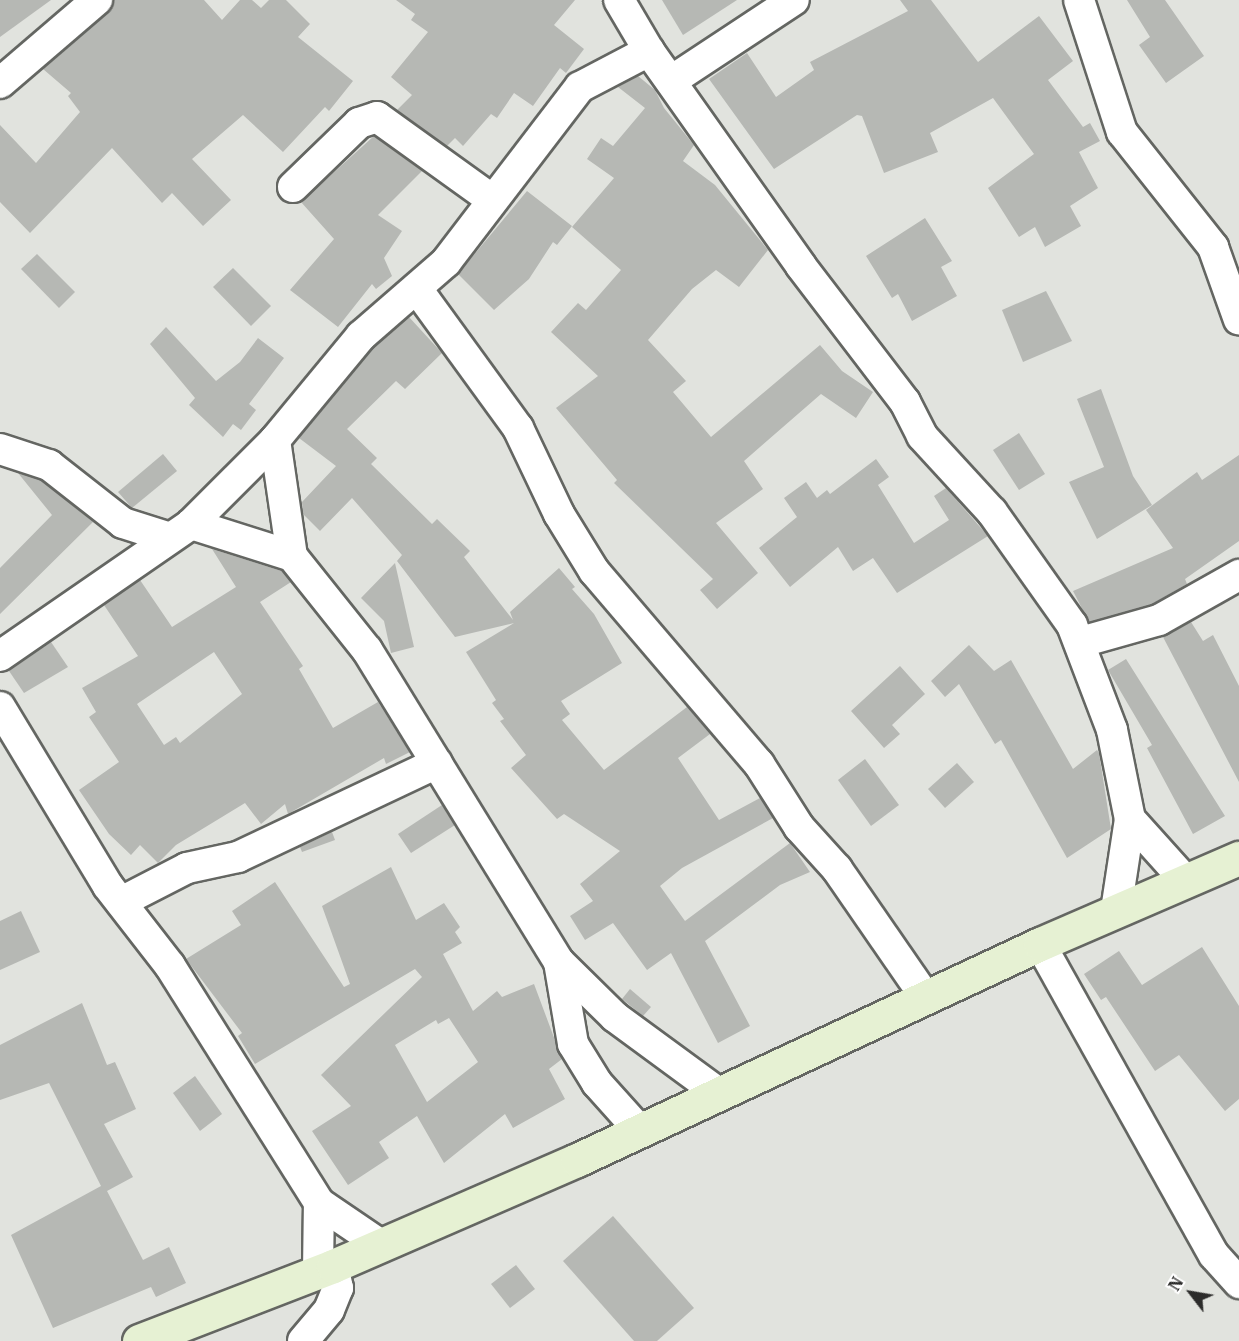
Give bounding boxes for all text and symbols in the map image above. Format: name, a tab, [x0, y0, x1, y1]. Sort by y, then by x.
north arrow	[1161, 1263, 1221, 1323]
text: N	[1164, 1273, 1187, 1294]

